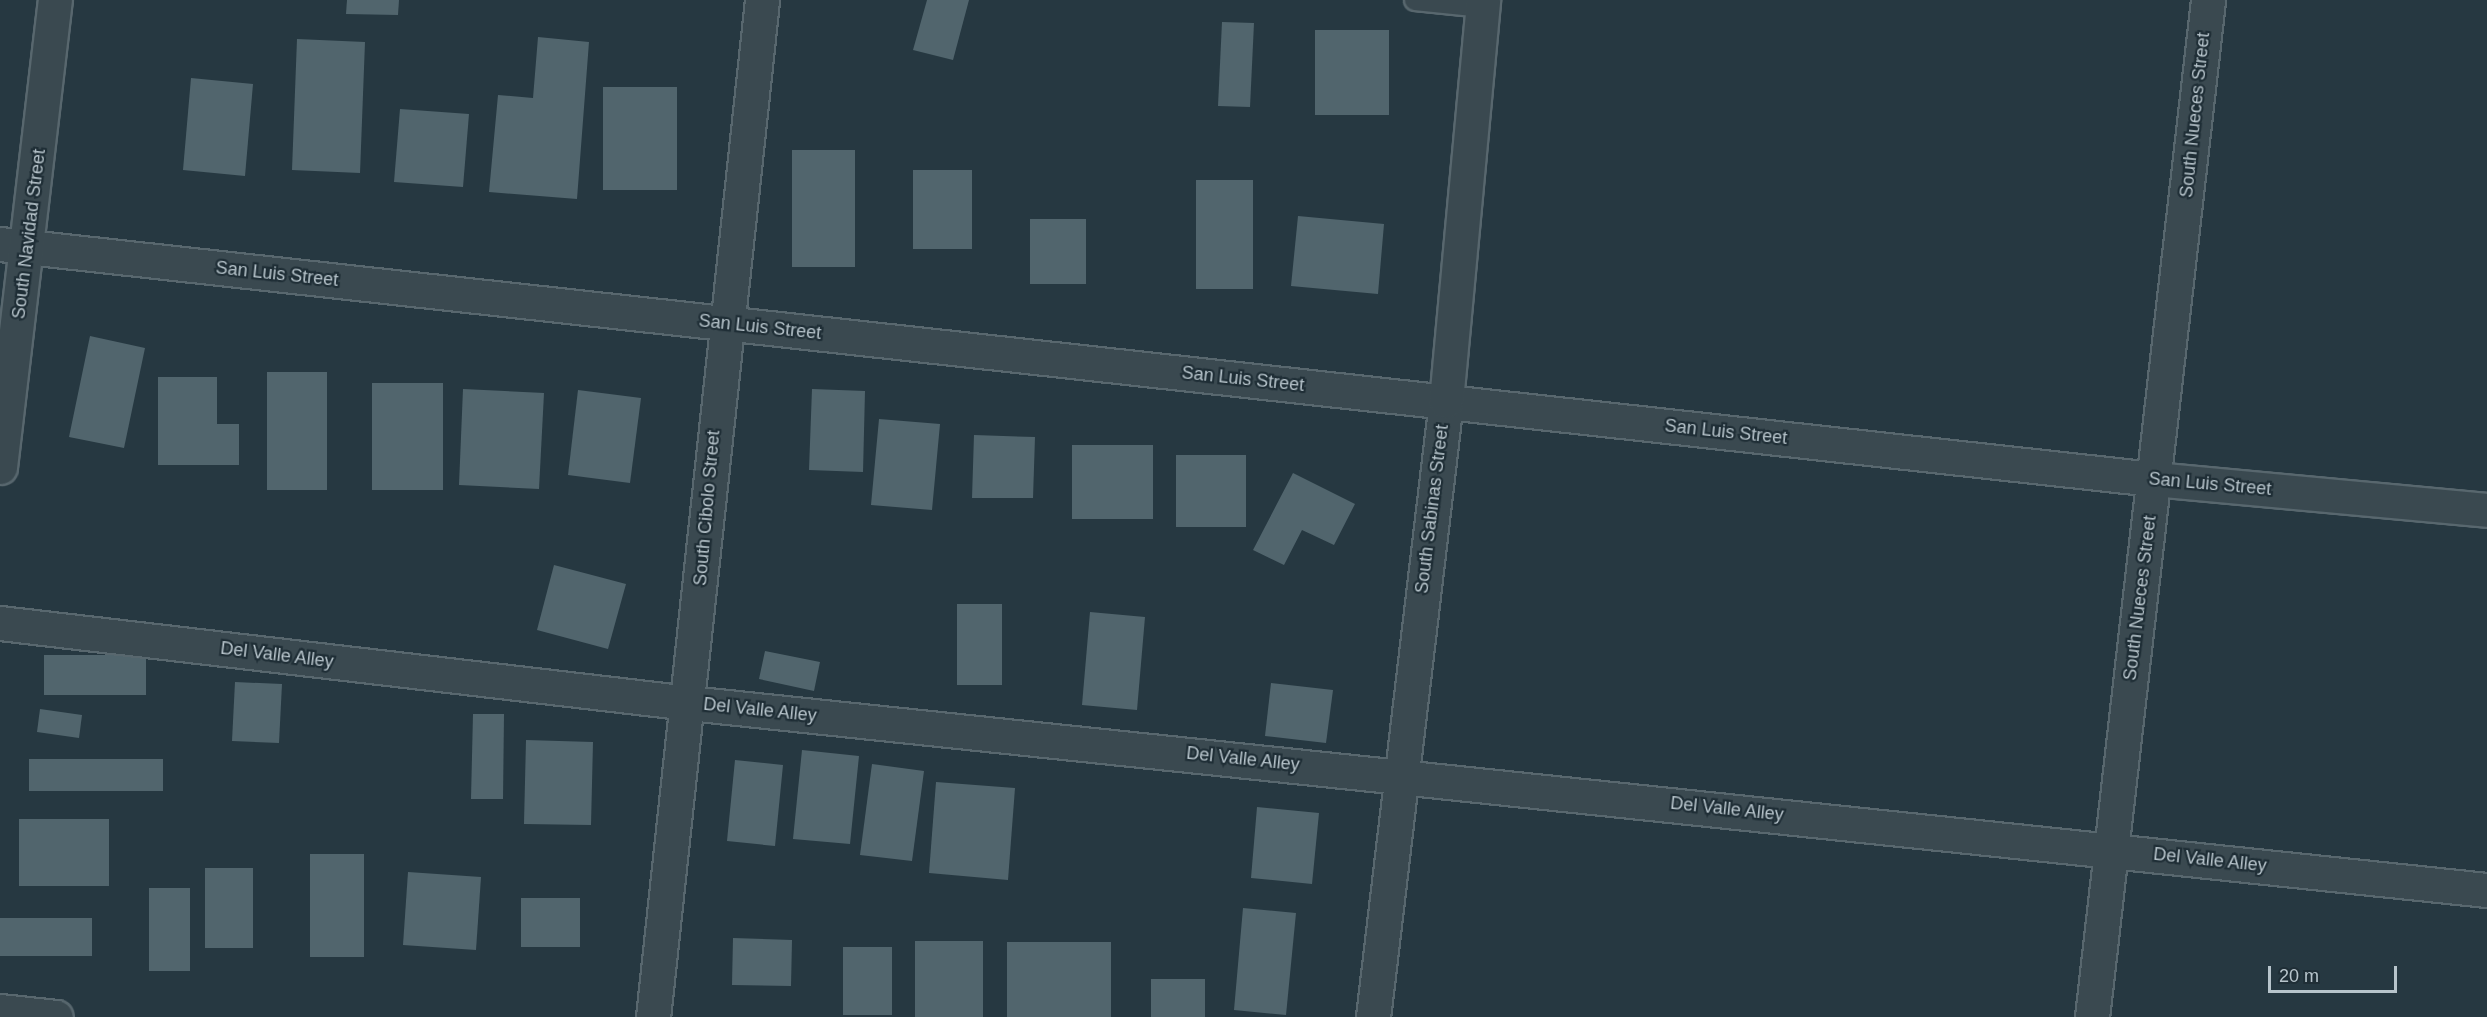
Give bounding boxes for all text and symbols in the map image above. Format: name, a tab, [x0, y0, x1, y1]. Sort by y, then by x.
street label: South Nueces Street	[2176, 31, 2214, 199]
street label: South Navidad Street	[8, 148, 50, 320]
street label: San Luis Street	[215, 257, 339, 291]
street label: San Luis Street	[698, 310, 822, 344]
street label: San Luis Street	[1181, 362, 1305, 396]
street label: San Luis Street	[1664, 415, 1788, 449]
street label: South Sabinas Street	[1411, 423, 1453, 595]
street label: South Cibolo Street	[689, 429, 725, 587]
street label: San Luis Street	[2148, 468, 2272, 500]
street label: South Nueces Street	[2119, 514, 2161, 682]
street label: Del Valle Alley	[219, 637, 335, 673]
street label: Del Valle Alley	[702, 693, 818, 727]
street label: Del Valle Alley	[1185, 742, 1301, 776]
street label: Del Valle Alley	[1669, 792, 1785, 826]
street label: Del Valle Alley	[2152, 843, 2268, 877]
scale bar	[2271, 954, 2400, 992]
text: 20 m	[2279, 966, 2319, 986]

